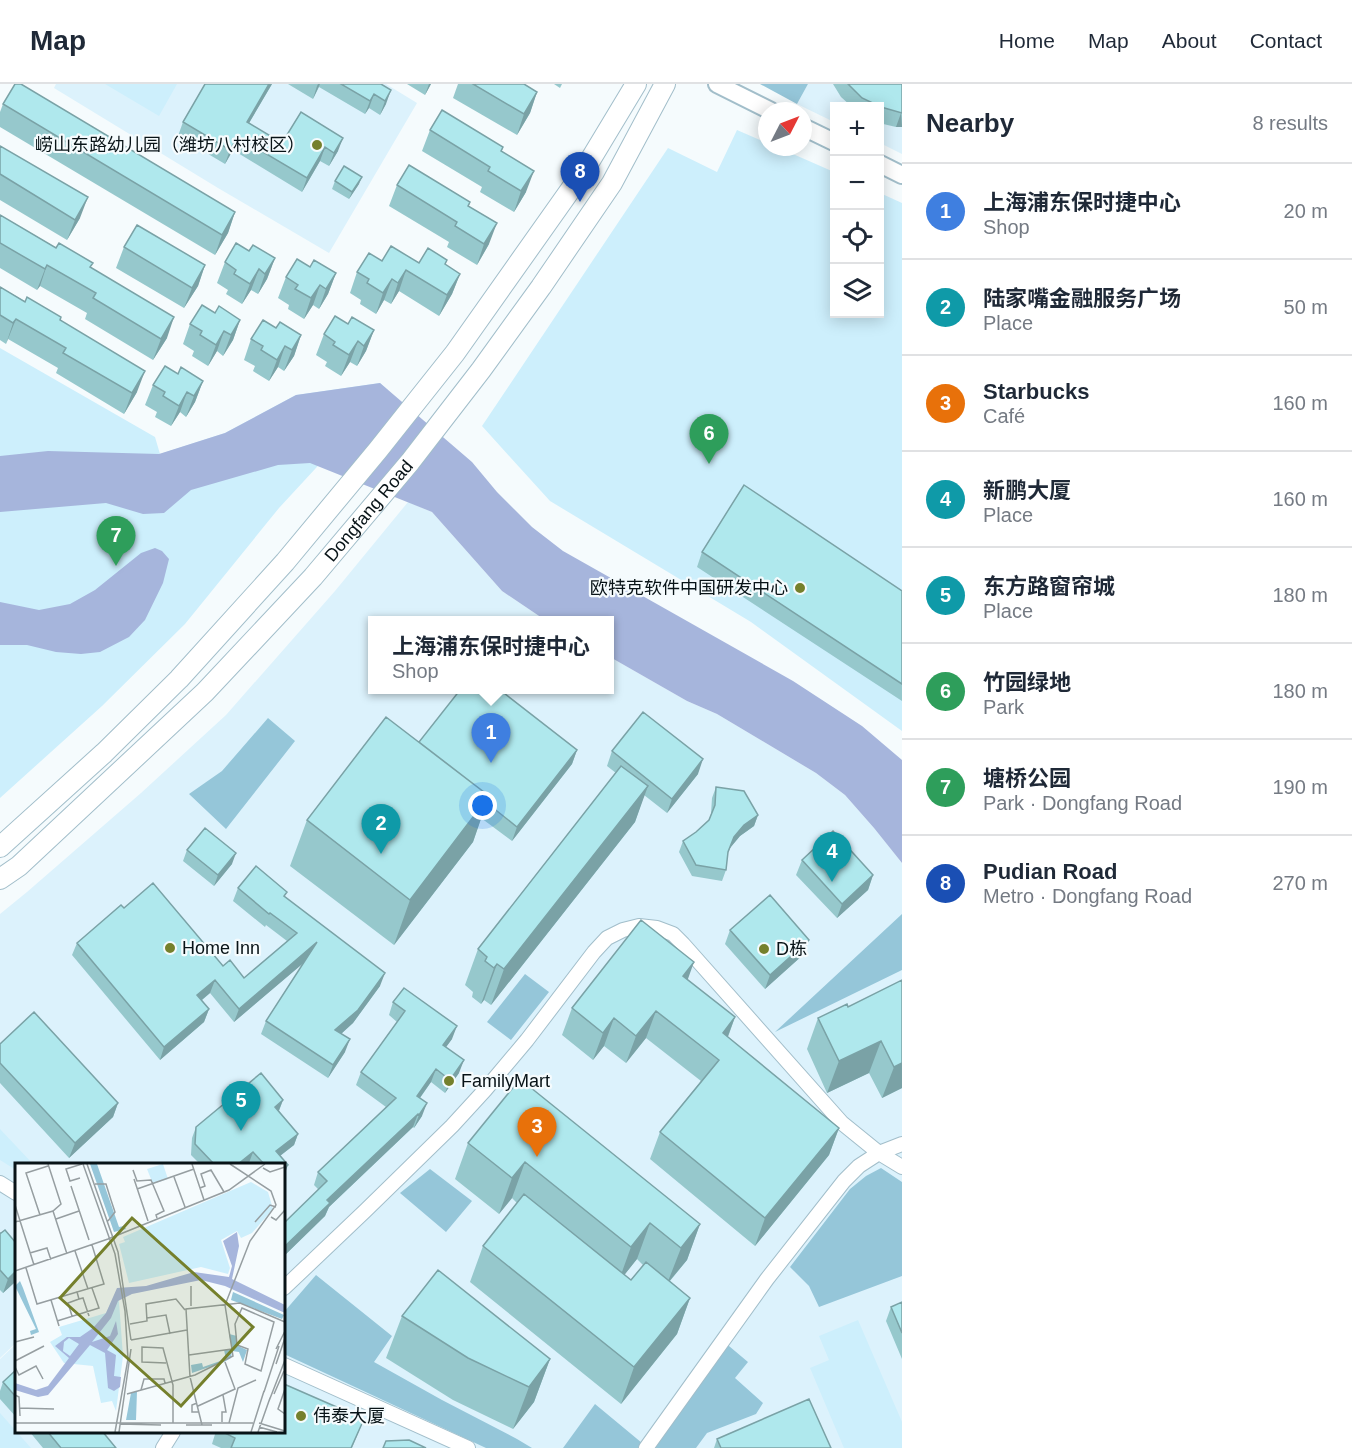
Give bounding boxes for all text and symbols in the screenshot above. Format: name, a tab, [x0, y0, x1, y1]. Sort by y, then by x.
text: Map	[30, 25, 86, 56]
text: Home	[999, 29, 1055, 52]
text: Map	[1088, 29, 1129, 52]
text: About	[1162, 29, 1217, 52]
text: Contact	[1250, 29, 1322, 52]
north arrow	[758, 102, 812, 156]
map controls	[830, 102, 884, 318]
button: +	[830, 102, 884, 156]
text: Nearby	[926, 108, 1014, 138]
text: 8 results	[1252, 112, 1328, 134]
place label: 崂山东路幼儿园（潍坊八村校区）	[35, 135, 305, 155]
marker: 崂山东路幼儿园（潍坊八村校区）	[310, 138, 324, 152]
pin: 8	[560, 152, 600, 202]
button: −	[830, 156, 884, 210]
text: 上海浦东保时捷中心	[983, 190, 1181, 215]
text: 1	[940, 200, 951, 222]
text: 20 m	[1284, 200, 1328, 222]
button: locate	[830, 210, 884, 264]
text: Shop	[983, 216, 1030, 238]
button: layers	[830, 264, 884, 318]
text: 陆家嘴金融服务广场	[983, 286, 1181, 311]
text: 2	[940, 296, 951, 318]
text: 50 m	[1284, 296, 1328, 318]
text: Place	[983, 312, 1033, 334]
text: Starbucks	[983, 379, 1089, 404]
text: 3	[940, 392, 951, 414]
text: 160 m	[1272, 392, 1328, 414]
text: Café	[983, 405, 1025, 427]
pin: 6	[690, 414, 728, 464]
street label: Dongfang Road	[320, 456, 417, 566]
text: 新鹏大厦	[983, 478, 1071, 503]
text: 4	[940, 488, 951, 510]
text: 160 m	[1272, 488, 1328, 510]
text: Place	[983, 504, 1033, 526]
pin: 7	[96, 516, 136, 566]
text: 东方路窗帘城	[983, 574, 1115, 599]
place label: 欧特克软件中国研发中心	[590, 578, 788, 598]
marker: 欧特克软件中国研发中心	[793, 581, 807, 595]
text: 5	[940, 584, 951, 606]
text: 180 m	[1272, 584, 1328, 606]
text: Place	[983, 600, 1033, 622]
popup	[368, 616, 614, 694]
text: 上海浦东保时捷中心	[392, 634, 590, 659]
text: Shop	[392, 660, 439, 682]
text: 竹园绿地	[983, 670, 1071, 695]
text: 6	[940, 680, 951, 702]
text: 180 m	[1272, 680, 1328, 702]
text: Park	[983, 696, 1024, 718]
pin: 1	[472, 714, 510, 763]
text: 塘桥公园	[983, 766, 1071, 791]
text: 7	[940, 776, 951, 798]
text: 190 m	[1272, 776, 1328, 798]
your location	[468, 791, 497, 820]
text: Park · Dongfang Road	[983, 792, 1182, 814]
pin: 2	[362, 804, 400, 854]
pin: 4	[812, 832, 852, 882]
text: Pudian Road	[983, 859, 1117, 884]
text: 8	[940, 872, 951, 894]
text: 270 m	[1272, 872, 1328, 894]
text: Metro · Dongfang Road	[983, 885, 1192, 907]
place label: Home Inn	[182, 938, 260, 958]
place label: D栋	[776, 939, 807, 959]
marker: Home Inn	[163, 941, 177, 955]
marker: D栋	[757, 942, 771, 956]
place label: FamilyMart	[461, 1071, 550, 1091]
marker: FamilyMart	[442, 1074, 456, 1088]
pin: 5	[222, 1082, 260, 1131]
pin: 3	[518, 1108, 556, 1157]
inset map	[15, 1163, 285, 1433]
place label: 伟泰大厦	[313, 1406, 385, 1426]
marker: 伟泰大厦	[294, 1409, 308, 1423]

